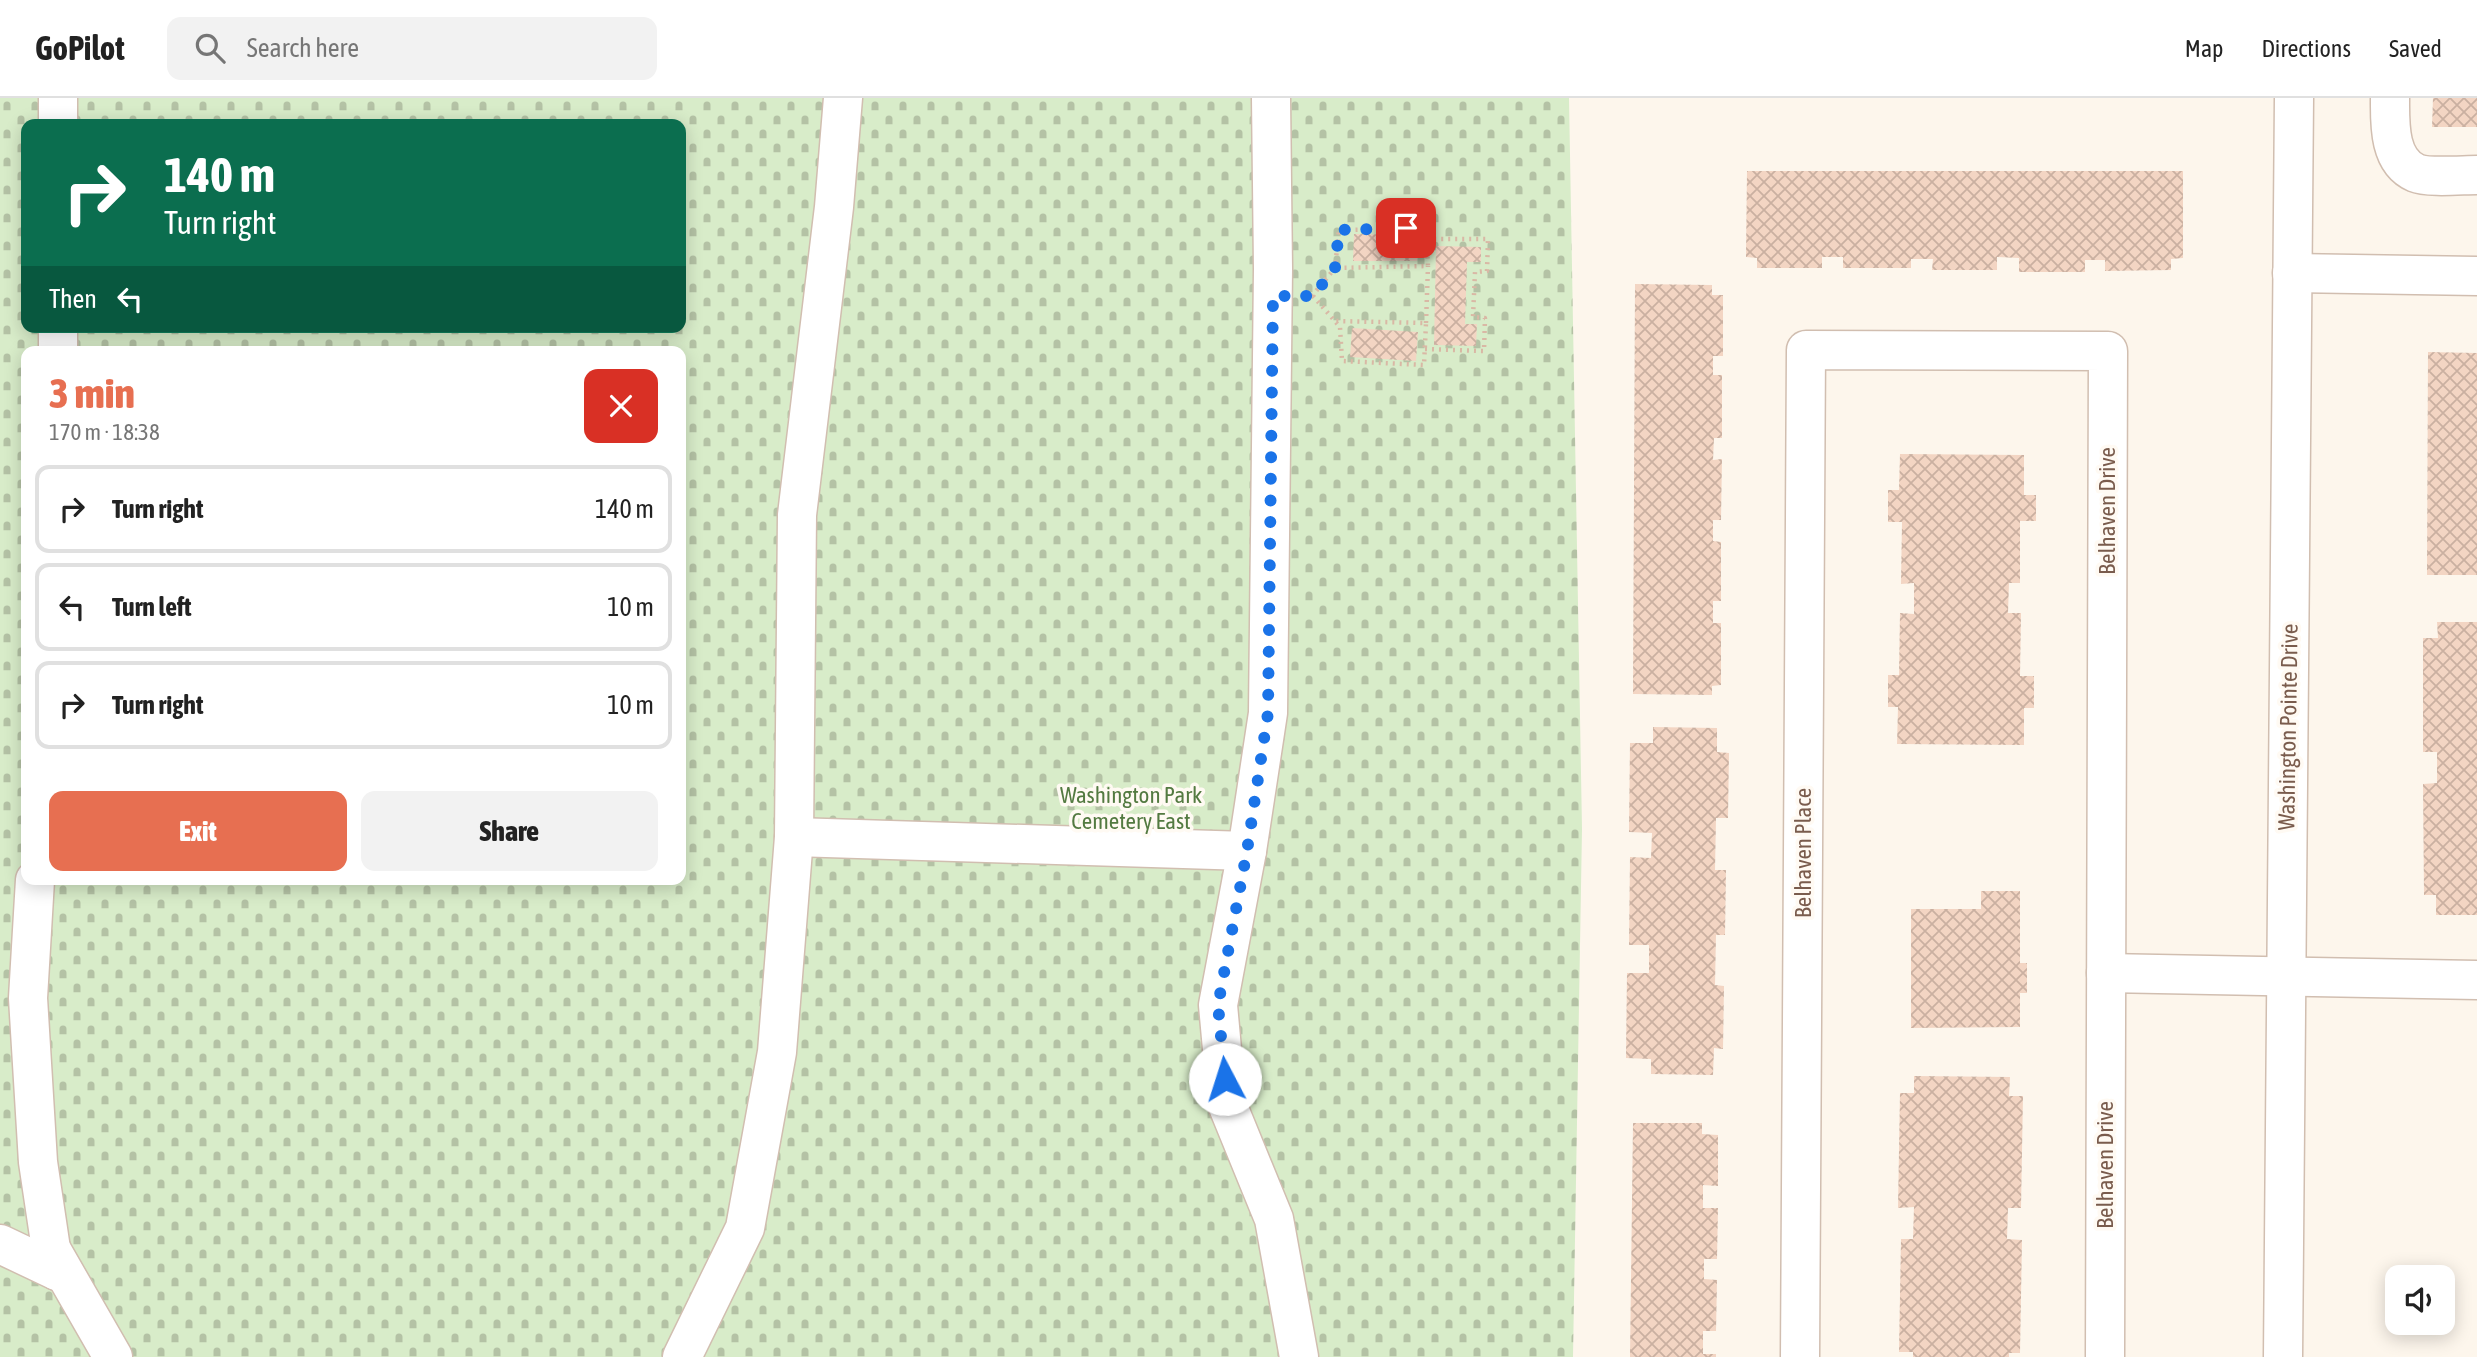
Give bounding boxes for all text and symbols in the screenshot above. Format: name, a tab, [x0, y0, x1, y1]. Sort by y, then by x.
search box	[167, 17, 657, 80]
text: GoPilot	[35, 29, 125, 67]
icon: search	[191, 29, 229, 67]
text: Search here	[247, 33, 359, 63]
text: Map	[2185, 35, 2223, 62]
text: Directions	[2261, 35, 2351, 62]
text: Saved	[2389, 35, 2442, 62]
text: 140 m	[164, 146, 275, 202]
icon: right	[49, 147, 140, 238]
pin	[1376, 198, 1436, 258]
text: Turn right	[164, 204, 277, 241]
icon: arrive	[1387, 209, 1425, 247]
icon: left	[111, 280, 149, 318]
text: Then	[49, 284, 97, 314]
text: 3 min	[49, 369, 135, 417]
button: close	[584, 369, 658, 443]
text: 170 m · 18:38	[49, 419, 160, 445]
street label: Belhaven Drive	[2094, 447, 2120, 575]
icon: right	[53, 490, 91, 528]
text: Turn right	[112, 494, 203, 524]
text: 140 m	[595, 494, 654, 524]
icon: left	[53, 588, 91, 626]
text: Turn left	[112, 592, 192, 622]
text: 10 m	[607, 592, 654, 622]
street label: Washington Pointe Drive	[2273, 623, 2303, 831]
icon: right	[53, 686, 91, 724]
text: Turn right	[112, 690, 203, 720]
text: 10 m	[607, 690, 654, 720]
park label: Washington Park Cemetery East	[1060, 782, 1202, 834]
street label: Belhaven Place	[1790, 788, 1816, 918]
button: Exit	[49, 791, 347, 871]
button: Share	[361, 791, 658, 871]
position arrow	[1188, 1042, 1262, 1116]
street label: Belhaven Drive	[2092, 1101, 2118, 1229]
map controls	[2385, 1265, 2455, 1335]
button: sound	[2385, 1265, 2455, 1335]

